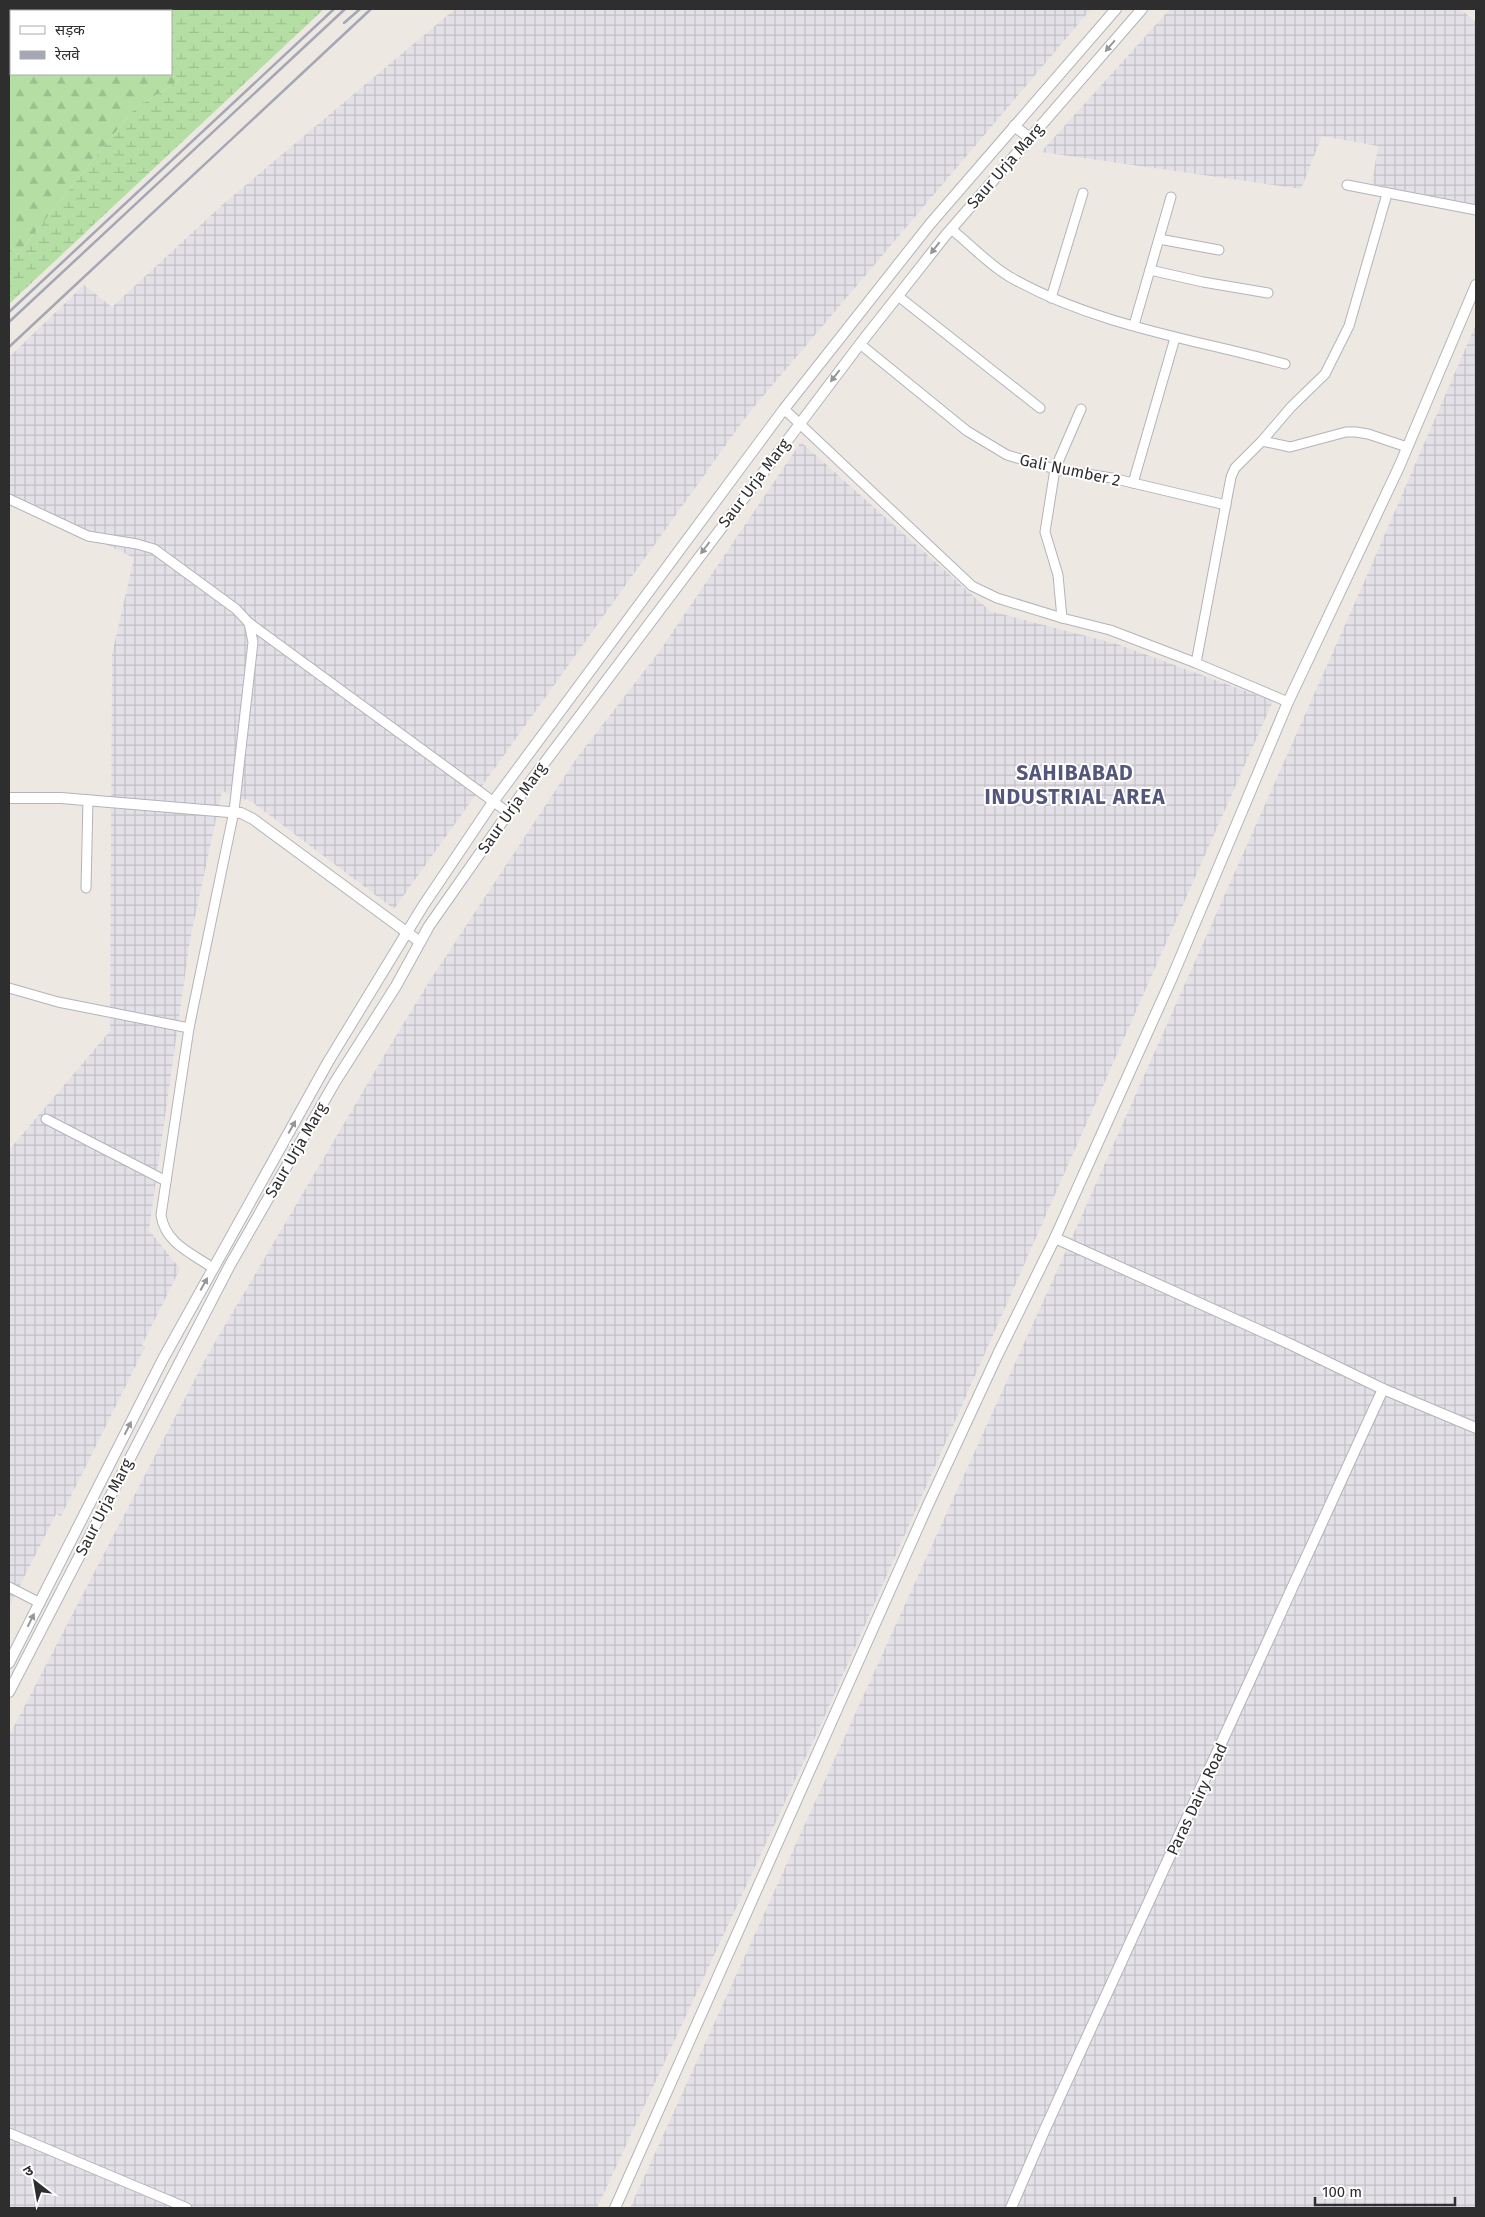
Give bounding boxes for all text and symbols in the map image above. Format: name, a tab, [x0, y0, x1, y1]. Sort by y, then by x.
legend	[10, 10, 172, 75]
text: सड़क	[55, 21, 85, 39]
one-way arrow	[1104, 39, 1116, 51]
text: रेलवे	[54, 46, 80, 64]
street label: Saur Urja Marg	[963, 119, 1048, 212]
one-way arrow	[930, 241, 941, 254]
one-way arrow	[830, 369, 841, 382]
street label: Saur Urja Marg	[714, 434, 794, 531]
street label: Gali Number 2	[1018, 450, 1122, 490]
one-way arrow	[700, 541, 711, 554]
street label: Saur Urja Marg	[474, 758, 551, 857]
district label: SAHIBABAD INDUSTRIAL AREA	[984, 760, 1166, 810]
street label: Saur Urja Marg	[261, 1099, 331, 1201]
one-way arrow	[287, 1121, 296, 1134]
one-way arrow	[200, 1277, 208, 1292]
one-way arrow	[124, 1421, 132, 1435]
street label: Saur Urja Marg	[71, 1455, 137, 1559]
one-way arrow	[27, 1613, 35, 1627]
street label: Paras Dairy Road	[1163, 1740, 1231, 1858]
north arrow	[10, 2157, 60, 2207]
text: उ	[21, 2161, 37, 2181]
scale bar	[1315, 2174, 1455, 2206]
text: 100 m	[1322, 2183, 1362, 2201]

